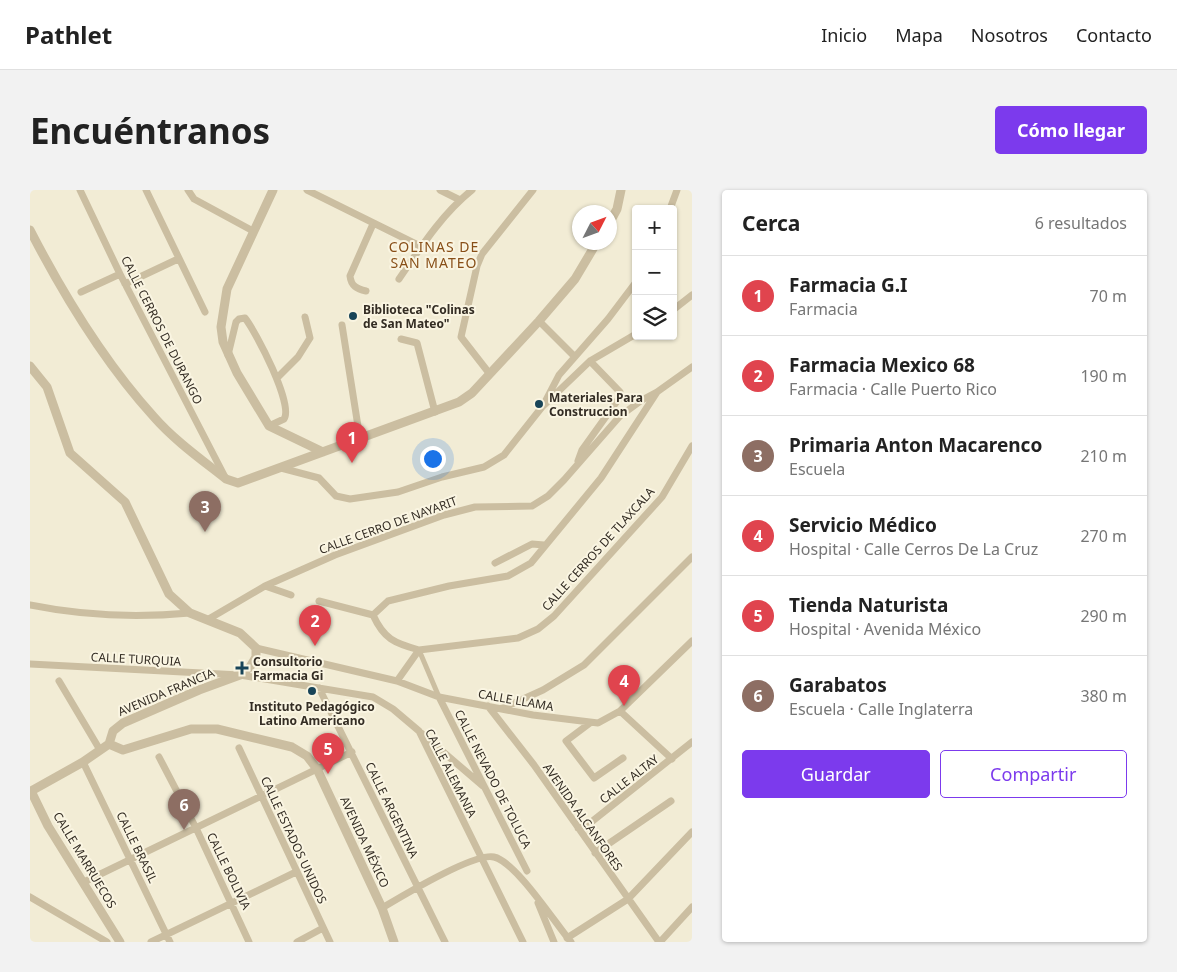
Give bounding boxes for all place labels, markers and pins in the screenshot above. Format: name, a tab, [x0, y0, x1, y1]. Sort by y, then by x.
place label: Biblioteca "Colinas de San Mateo"	[363, 301, 475, 332]
marker: Biblioteca "Colinas de San Mateo"	[347, 310, 359, 322]
place label: Materiales Para Construccion	[549, 389, 643, 420]
marker: Materiales Para Construccion	[533, 398, 545, 410]
pin: 1	[336, 422, 368, 463]
pin: 3	[189, 491, 221, 532]
pin: 2	[299, 605, 331, 646]
place label: Consultorio Farmacia Gi	[253, 653, 323, 684]
marker: Consultorio Farmacia Gi	[235, 661, 249, 675]
pin: 4	[608, 665, 640, 706]
marker: Instituto Pedagógico Latino Americano	[306, 685, 318, 697]
place label: Instituto Pedagógico Latino Americano	[249, 698, 375, 729]
pin: 5	[312, 733, 344, 774]
pin: 6	[168, 789, 200, 830]

